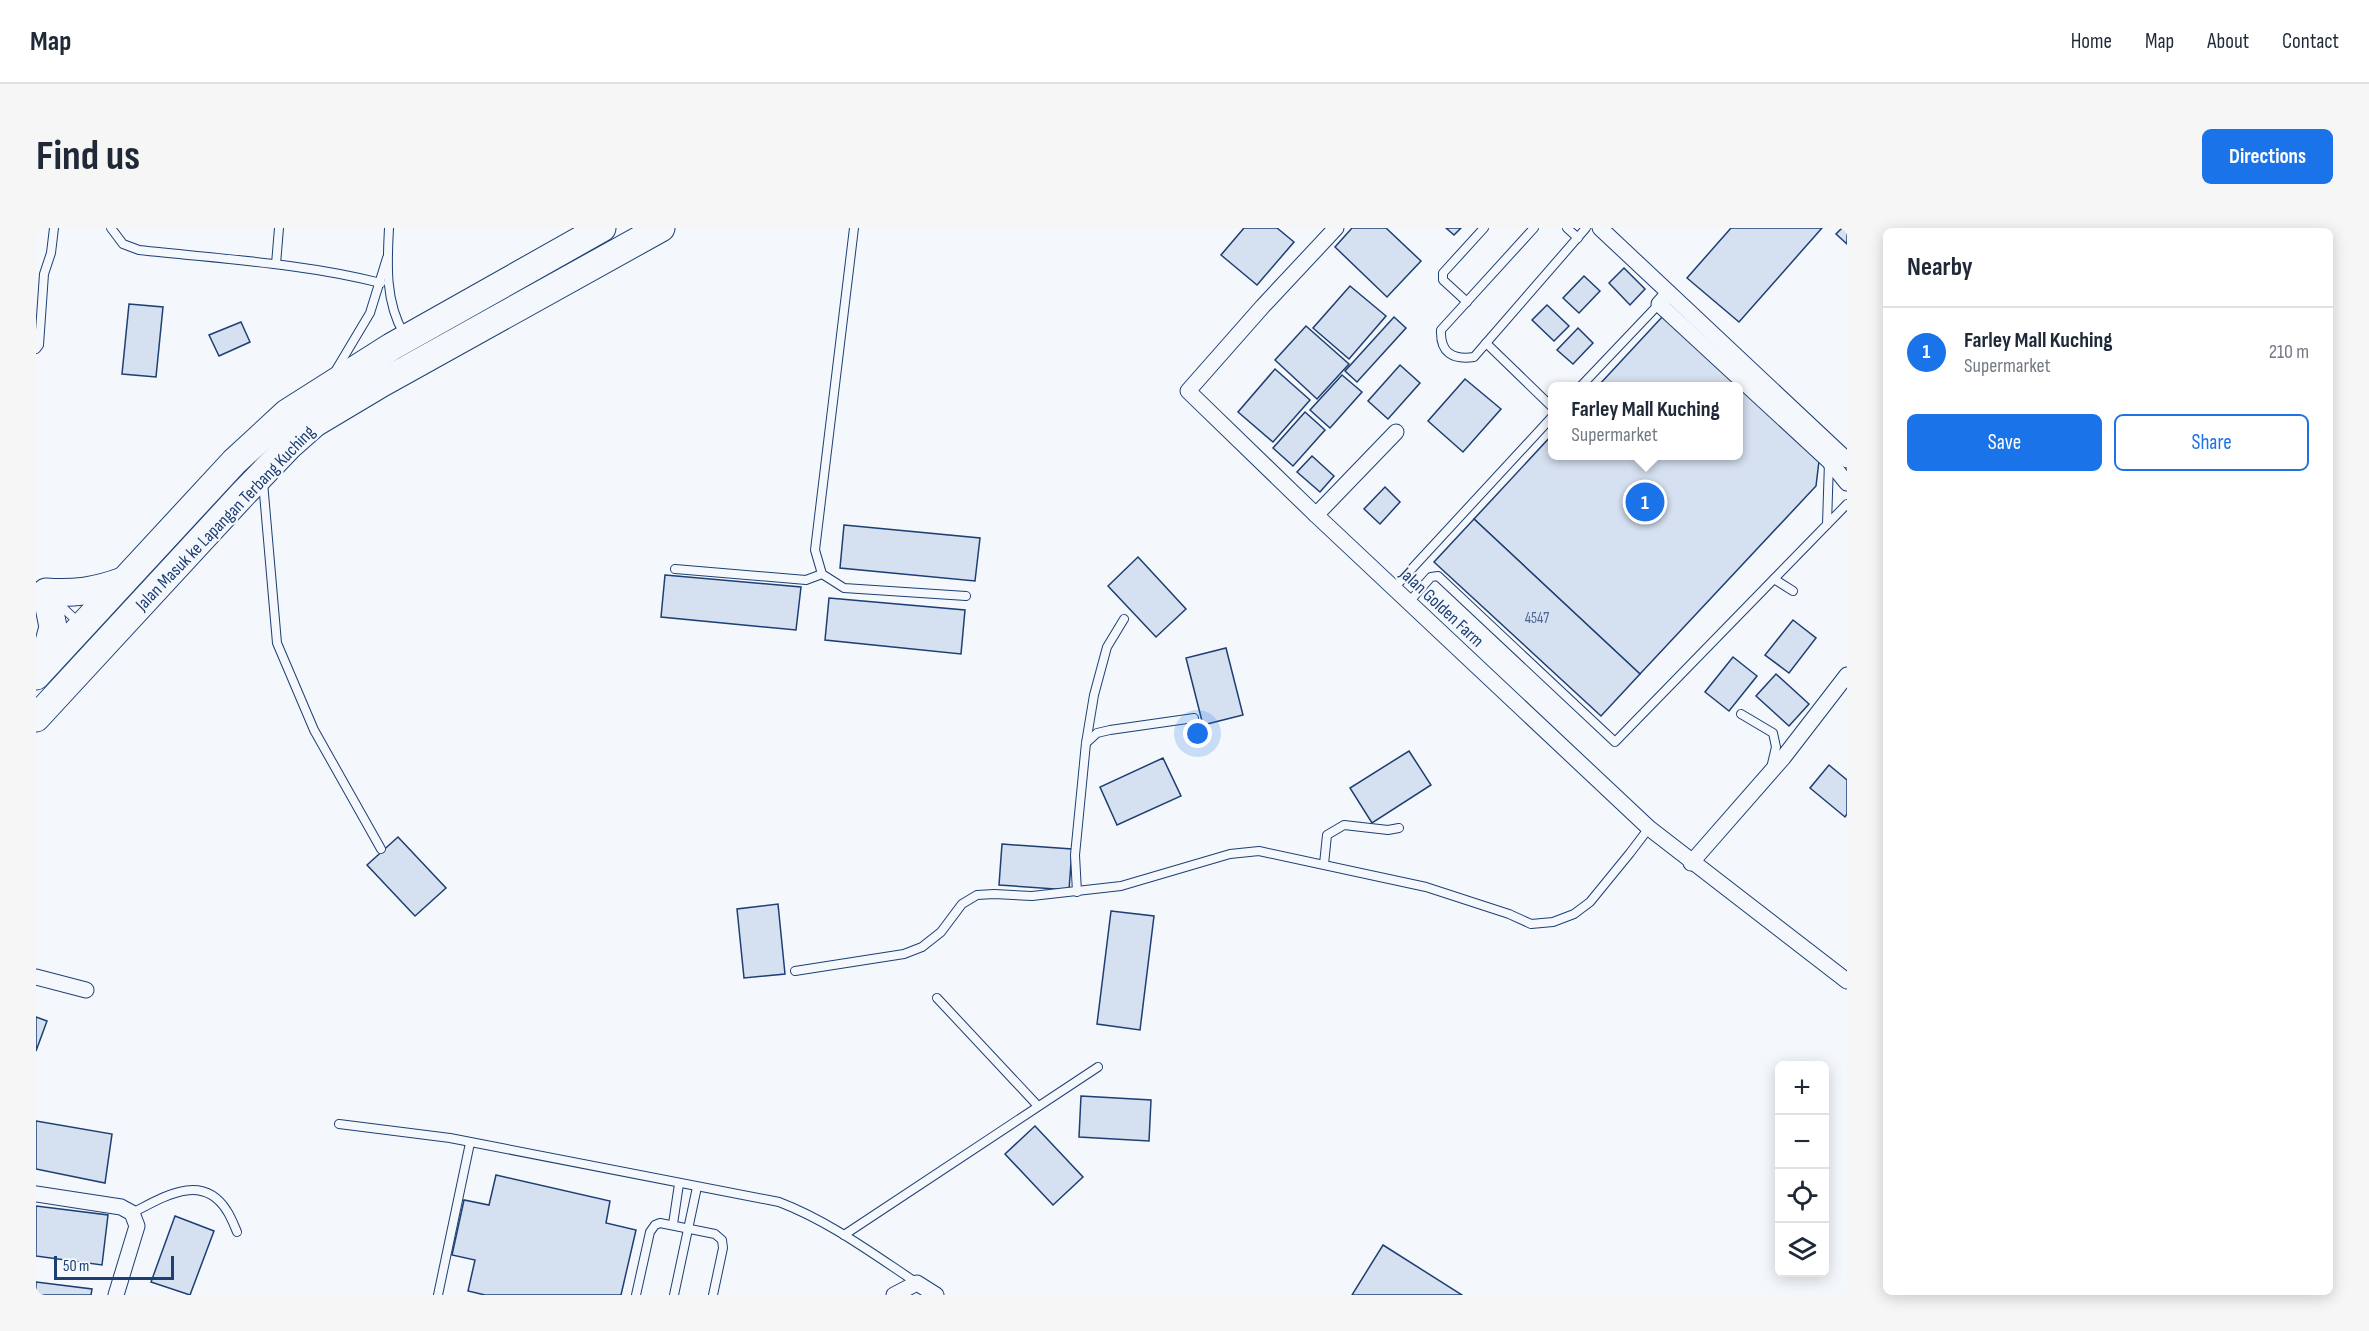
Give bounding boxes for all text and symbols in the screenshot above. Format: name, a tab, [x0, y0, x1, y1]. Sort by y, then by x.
text: Map	[30, 25, 71, 58]
text: Home	[2071, 29, 2112, 54]
text: Map	[2145, 29, 2174, 54]
text: About	[2207, 29, 2249, 54]
text: Contact	[2282, 29, 2339, 54]
button: Directions	[2202, 129, 2333, 184]
text: Find us	[36, 131, 140, 182]
text: Nearby	[1907, 252, 1973, 283]
text: Farley Mall Kuching	[1964, 327, 2113, 354]
text: 1	[1923, 340, 1930, 364]
text: 210 m	[2269, 340, 2309, 364]
text: Supermarket	[1964, 354, 2051, 378]
popup	[1548, 382, 1743, 460]
text: Farley Mall Kuching	[1571, 396, 1720, 423]
button: Save	[1907, 414, 2102, 471]
button: Share	[2114, 414, 2309, 471]
street label: Jalan Masuk ke Lapangan Terbang Kuching	[131, 422, 319, 616]
text: Supermarket	[1571, 423, 1658, 447]
pin: 1	[1626, 480, 1664, 524]
street label: Jalan Golden Farm	[1395, 563, 1488, 651]
house number: 4547	[1525, 609, 1549, 628]
your location	[1183, 719, 1212, 748]
map controls	[1775, 1061, 1829, 1277]
button: +	[1775, 1061, 1829, 1115]
button: −	[1775, 1115, 1829, 1169]
button: locate	[1775, 1169, 1829, 1223]
button: layers	[1775, 1223, 1829, 1277]
scale bar	[54, 1253, 174, 1280]
text: 50 m	[63, 1257, 89, 1276]

